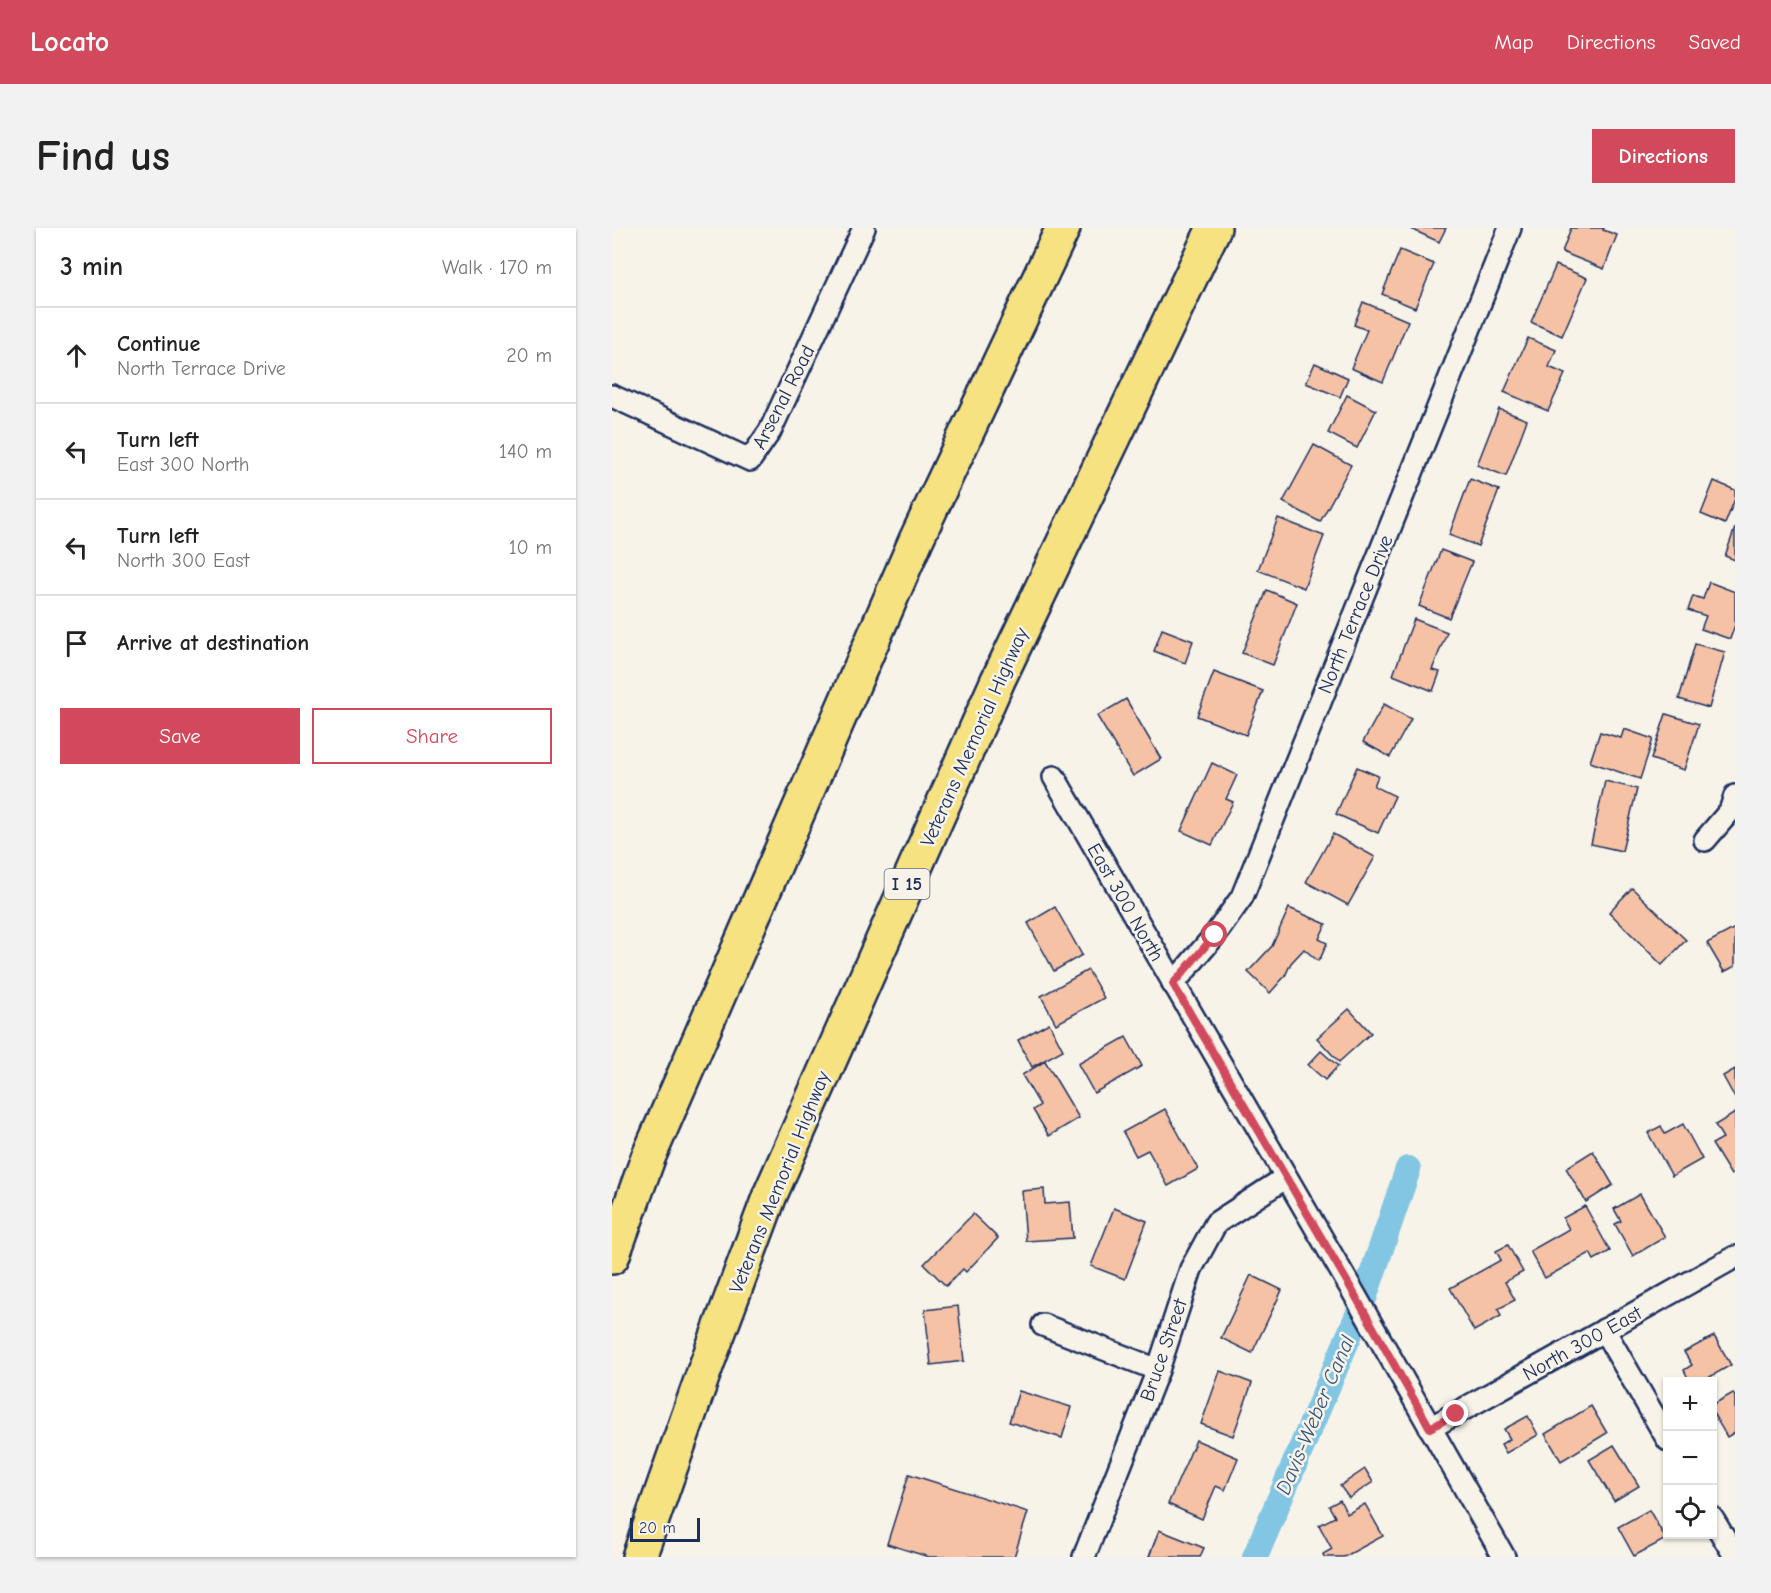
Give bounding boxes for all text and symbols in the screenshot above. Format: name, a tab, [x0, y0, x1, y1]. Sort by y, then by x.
text: Locato	[30, 26, 109, 58]
text: Map	[1494, 30, 1534, 54]
text: Directions	[1567, 30, 1656, 54]
text: Saved	[1689, 30, 1741, 54]
button: Directions	[1592, 129, 1735, 183]
text: Find us	[36, 132, 170, 181]
text: 3 min	[60, 252, 123, 282]
text: Walk · 170 m	[442, 256, 552, 279]
text: Continue	[117, 331, 200, 357]
icon: ahead	[60, 339, 93, 372]
street label: Arsenal Road	[747, 341, 819, 453]
text: 20 m	[506, 344, 552, 367]
text: North Terrace Drive	[117, 357, 286, 380]
text: Turn left	[117, 427, 199, 453]
icon: left	[60, 435, 93, 468]
text: 140 m	[499, 440, 552, 463]
text: East 300 North	[117, 453, 249, 476]
text: Turn left	[117, 523, 199, 549]
icon: left	[60, 531, 93, 564]
street label: North Terrace Drive	[1313, 532, 1398, 697]
text: 10 m	[509, 536, 552, 559]
text: North 300 East	[117, 549, 249, 572]
street label: Veterans Memorial Highway	[916, 624, 1033, 850]
icon: arrive	[60, 627, 93, 660]
text: Arrive at destination	[117, 630, 309, 656]
button: Save	[60, 708, 300, 764]
button: Share	[312, 708, 552, 764]
street label: East 300 North	[1083, 839, 1169, 965]
road number: I 15	[884, 869, 930, 899]
route start	[1201, 921, 1227, 947]
street label: Veterans Memorial Highway	[724, 1068, 835, 1297]
street label: Bruce Street	[1135, 1295, 1192, 1404]
street label: North 300 East	[1519, 1301, 1647, 1386]
water label: Davis-Weber Canal	[1271, 1332, 1359, 1498]
map controls	[1663, 1377, 1717, 1539]
button: +	[1663, 1377, 1717, 1431]
route end	[1442, 1400, 1468, 1426]
button: −	[1663, 1431, 1717, 1485]
button: locate	[1663, 1485, 1717, 1539]
scale bar	[630, 1515, 700, 1542]
text: 20 m	[639, 1519, 676, 1537]

